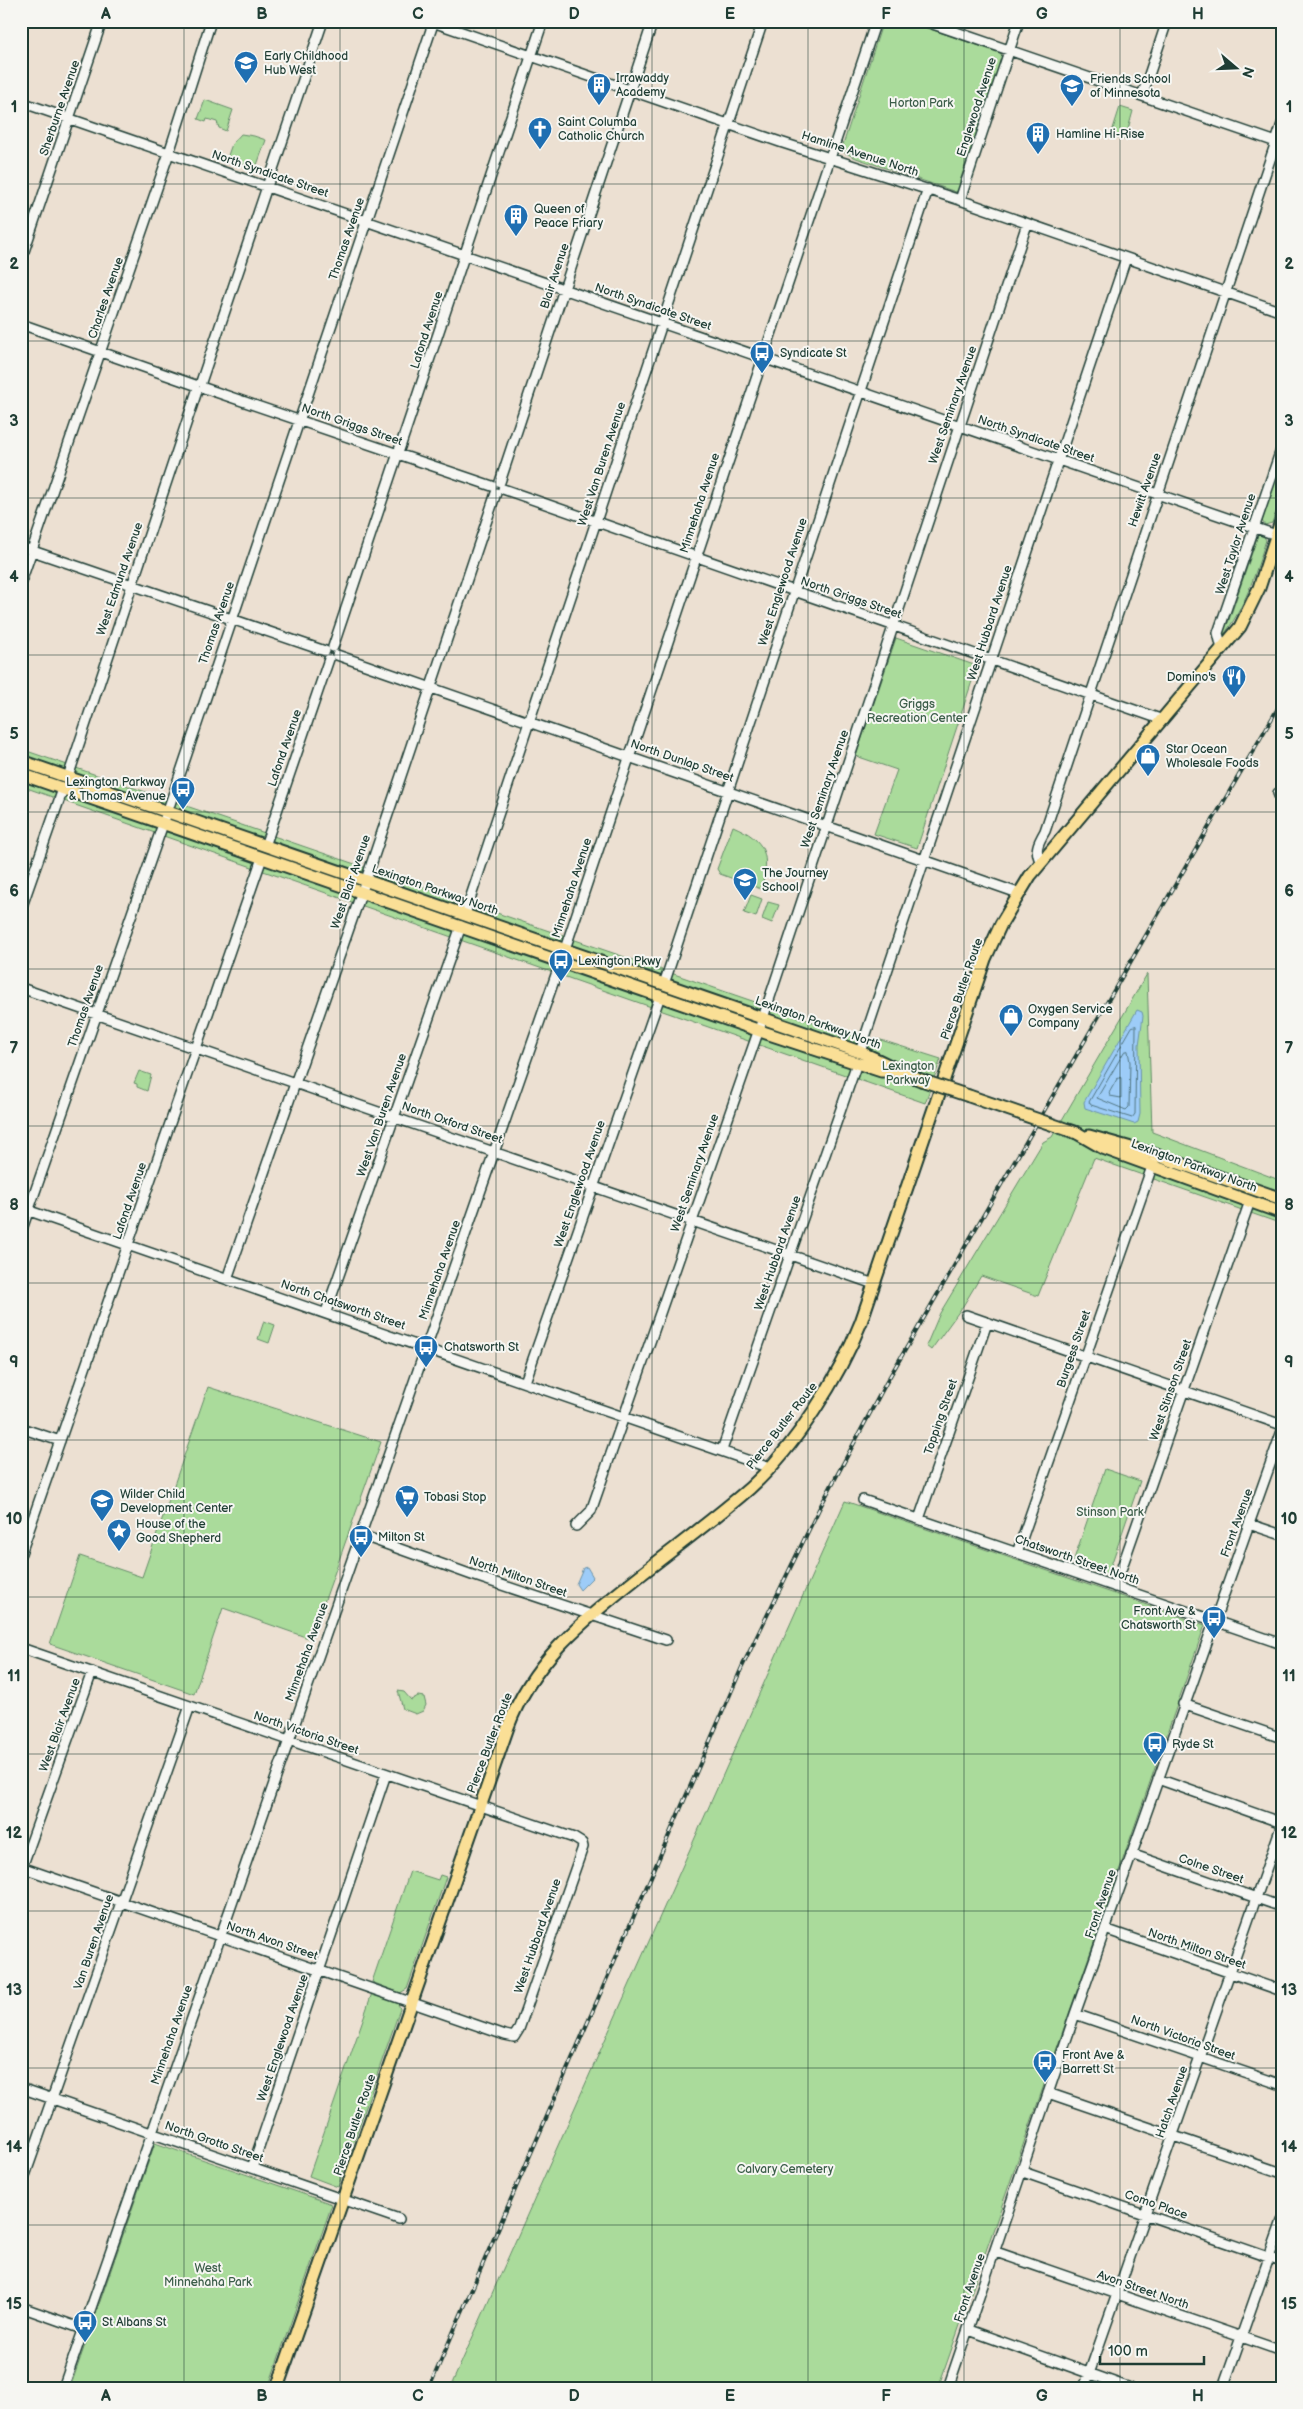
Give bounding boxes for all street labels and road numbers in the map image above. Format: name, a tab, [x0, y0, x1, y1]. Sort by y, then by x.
street label: Englewood Avenue	[954, 56, 1000, 158]
street label: Sherburne Avenue	[37, 58, 83, 158]
street label: Hamline Avenue North	[800, 128, 921, 180]
street label: North Syndicate Street	[210, 147, 331, 201]
street label: Thomas Avenue	[326, 196, 368, 282]
street label: Blair Avenue	[537, 241, 573, 311]
street label: Charles Avenue	[85, 255, 127, 341]
street label: North Syndicate Street	[593, 280, 714, 334]
street label: Lafond Avenue	[407, 289, 447, 371]
street label: West Seminary Avenue	[926, 344, 980, 466]
street label: West Van Buren Avenue	[575, 400, 629, 528]
street label: North Griggs Street	[300, 401, 405, 449]
street label: North Syndicate Street	[976, 412, 1097, 466]
street label: Minnehaha Avenue	[677, 451, 723, 555]
street label: Hewitt Avenue	[1125, 451, 1165, 529]
street label: West Taylor Avenue	[1213, 492, 1259, 596]
street label: West Englewood Avenue	[755, 516, 811, 648]
street label: West Edmund Avenue	[94, 520, 146, 638]
street label: West Hubbard Avenue	[964, 563, 1016, 683]
street label: North Griggs Street	[799, 574, 904, 622]
street label: Thomas Avenue	[196, 580, 238, 666]
street label: Lafond Avenue	[265, 707, 305, 789]
street label: West Seminary Avenue	[798, 728, 852, 850]
street label: North Dunlap Street	[628, 736, 736, 786]
street label: West Blair Avenue	[328, 833, 374, 931]
street label: Minnehaha Avenue	[549, 836, 595, 940]
street label: Lexington Parkway North	[370, 861, 501, 919]
street label: Pierce Butler Route	[938, 936, 986, 1042]
street label: Thomas Avenue	[65, 963, 107, 1049]
street label: Lexington Parkway North	[753, 993, 883, 1053]
street label: West Van Buren Avenue	[354, 1051, 410, 1179]
street label: North Oxford Street	[400, 1099, 505, 1147]
street label: West Seminary Avenue	[668, 1112, 722, 1234]
street label: West Englewood Avenue	[551, 1118, 609, 1250]
street label: Lexington Parkway North	[1129, 1136, 1259, 1196]
street label: Lafond Avenue	[110, 1160, 150, 1242]
street label: West Hubbard Avenue	[751, 1194, 805, 1312]
street label: Minnehaha Avenue	[416, 1218, 464, 1322]
street label: North Chatsworth Street	[279, 1277, 408, 1333]
street label: Burgess Street	[1054, 1308, 1094, 1390]
street label: West Stinson Street	[1147, 1337, 1195, 1443]
street label: Topping Street	[921, 1377, 961, 1457]
street label: Pierce Butler Route	[743, 1379, 821, 1473]
street label: Front Avenue	[1218, 1487, 1256, 1559]
street label: Chatsworth Street North	[1013, 1532, 1142, 1589]
street label: North Milton Street	[467, 1553, 569, 1601]
street label: Minnehaha Avenue	[282, 1600, 332, 1704]
street label: West Blair Avenue	[36, 1676, 84, 1774]
street label: Pierce Butler Route	[464, 1691, 516, 1795]
street label: North Victoria Street	[251, 1708, 361, 1758]
street label: Colne Street	[1176, 1851, 1246, 1887]
street label: Front Avenue	[1082, 1868, 1120, 1940]
street label: West Hubbard Avenue	[511, 1877, 565, 1995]
street label: Van Buren Avenue	[71, 1892, 117, 1992]
street label: North Avon Street	[224, 1918, 320, 1964]
street label: North Milton Street	[1146, 1925, 1248, 1973]
street label: West Englewood Avenue	[254, 1972, 312, 2104]
street label: Minnehaha Avenue	[148, 1983, 196, 2087]
street label: North Victoria Street	[1129, 2012, 1238, 2064]
street label: Hatch Avenue	[1153, 2064, 1191, 2140]
street label: Pierce Butler Route	[331, 2072, 379, 2178]
street label: North Grotto Street	[163, 2118, 266, 2166]
street label: Como Place	[1122, 2187, 1190, 2223]
street label: Front Avenue	[951, 2252, 989, 2324]
street label: Avon Street North	[1095, 2267, 1191, 2313]

